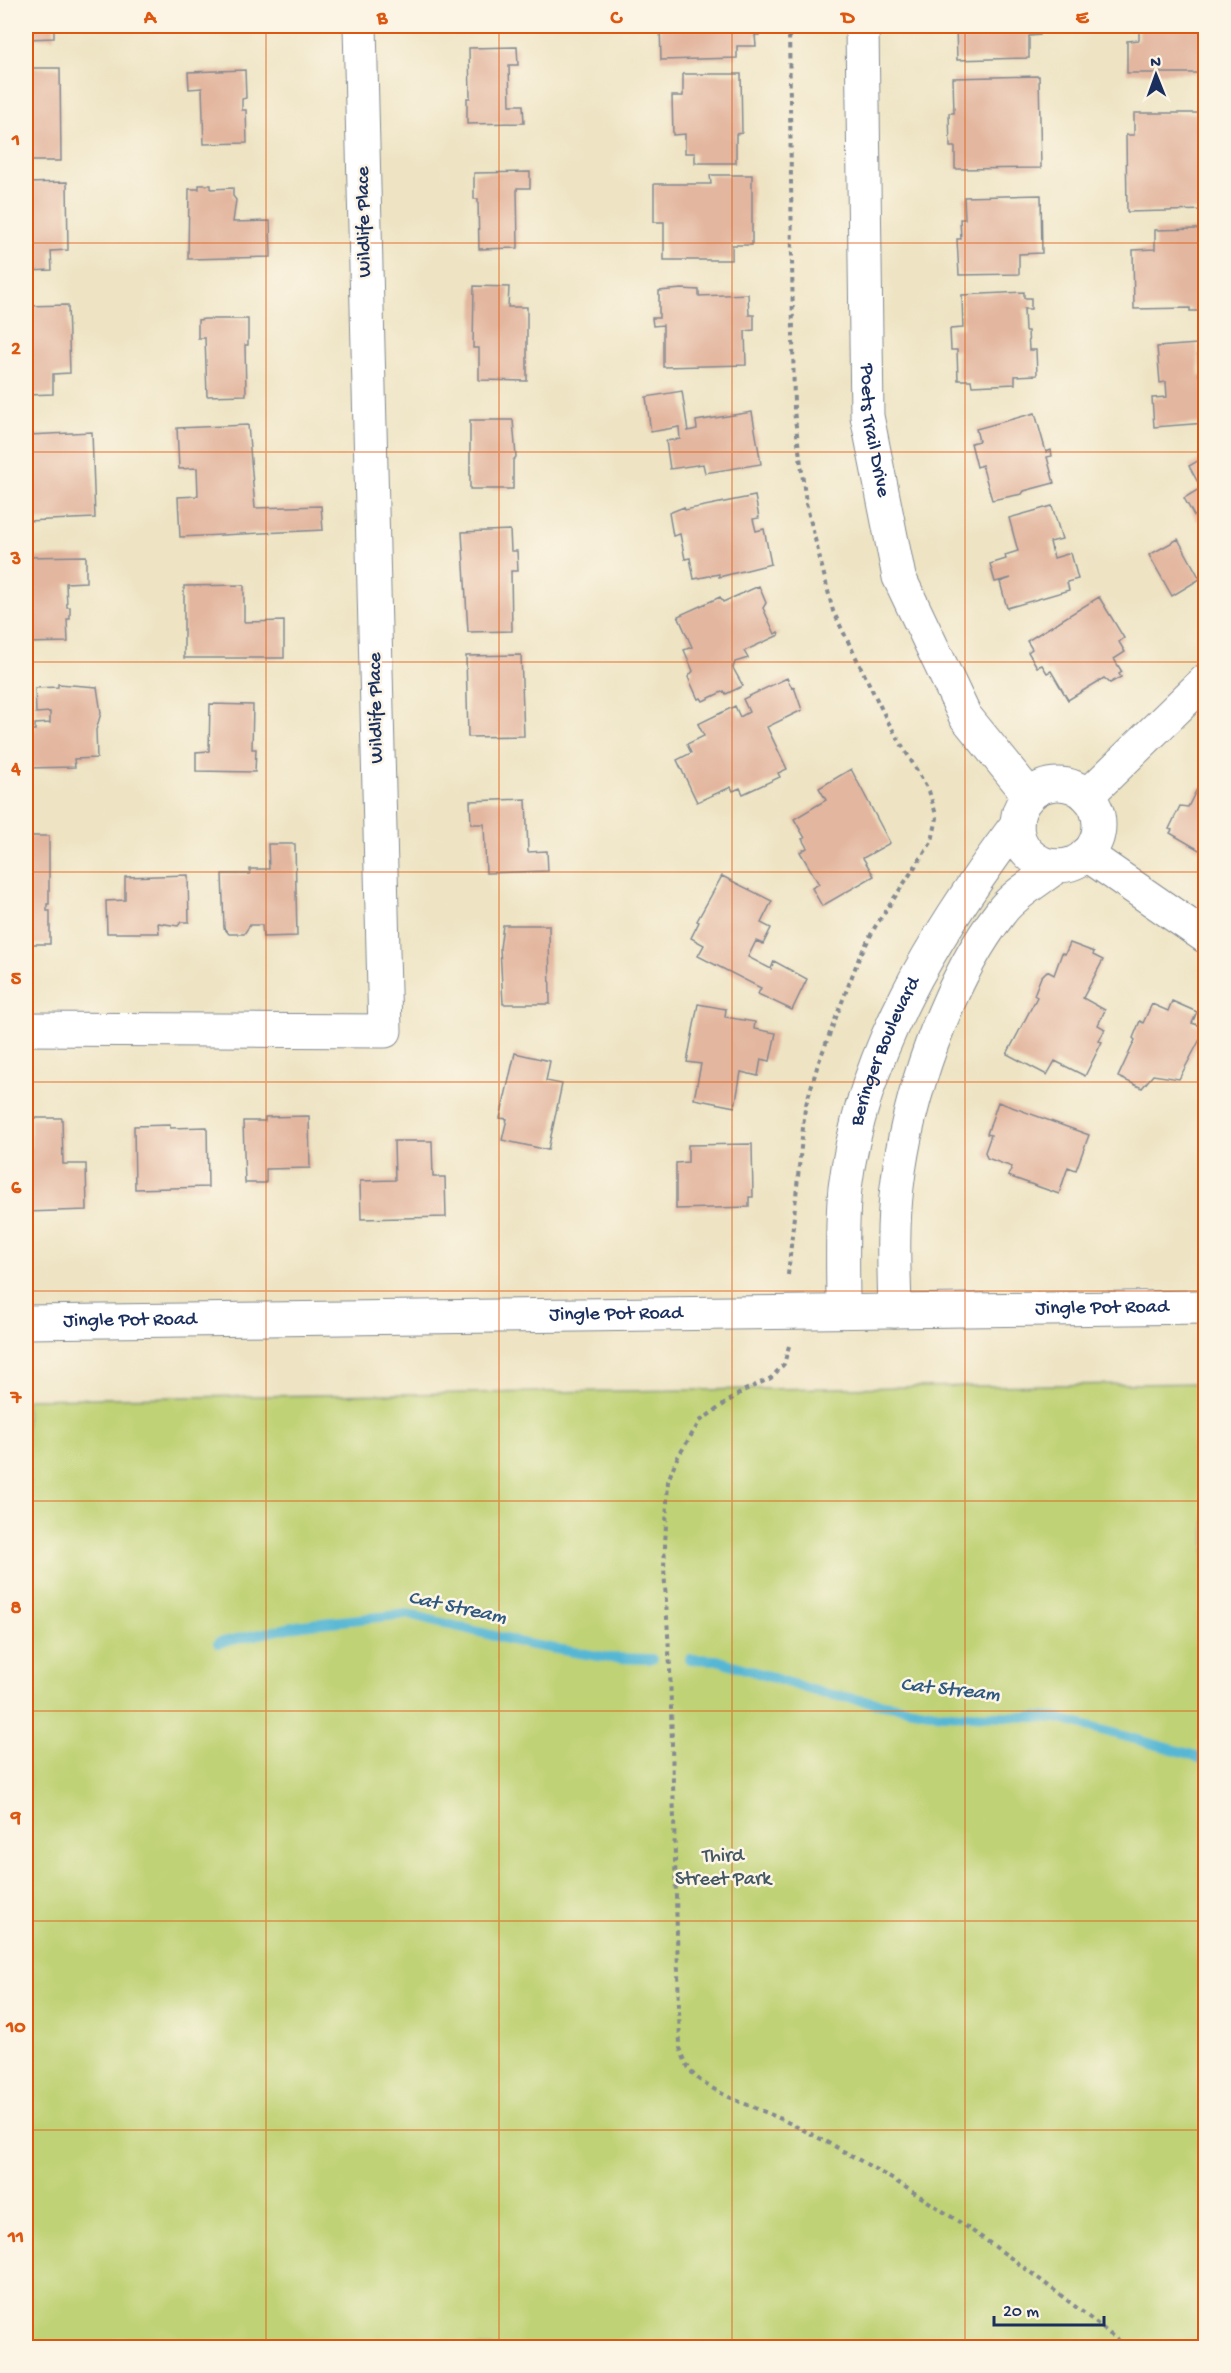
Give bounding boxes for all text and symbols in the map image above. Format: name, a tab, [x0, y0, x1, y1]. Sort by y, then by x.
text: A	[143, 8, 158, 31]
text: B	[376, 8, 388, 31]
text: C	[610, 8, 624, 31]
text: D	[839, 8, 855, 31]
text: E	[1076, 8, 1090, 31]
north arrow	[1126, 45, 1186, 105]
text: N	[1150, 54, 1162, 73]
text: 1	[11, 130, 20, 153]
street label: Wildlife Place	[353, 166, 377, 278]
text: 2	[11, 339, 21, 362]
street label: Poets Trail Drive	[855, 362, 894, 500]
text: 3	[10, 549, 21, 572]
street label: Wildlife Place	[365, 652, 389, 764]
text: 4	[10, 759, 21, 782]
text: 5	[11, 969, 22, 992]
street label: Beringer Boulevard	[845, 971, 927, 1129]
text: 6	[11, 1178, 22, 1201]
street label: Jingle Pot Road	[1035, 1296, 1171, 1321]
street label: Jingle Pot Road	[549, 1302, 685, 1327]
street label: Jingle Pot Road	[63, 1308, 199, 1333]
text: 7	[10, 1388, 23, 1411]
water label: Cat Stream	[406, 1586, 508, 1632]
text: 8	[11, 1598, 22, 1621]
water label: Cat Stream	[899, 1673, 1001, 1709]
text: 9	[10, 1808, 21, 1831]
park label: Third Street Park	[675, 1846, 773, 1892]
text: 10	[5, 2017, 26, 2040]
text: 11	[7, 2227, 24, 2250]
scale bar	[994, 2289, 1104, 2327]
text: 20 m	[1003, 2302, 1039, 2323]

